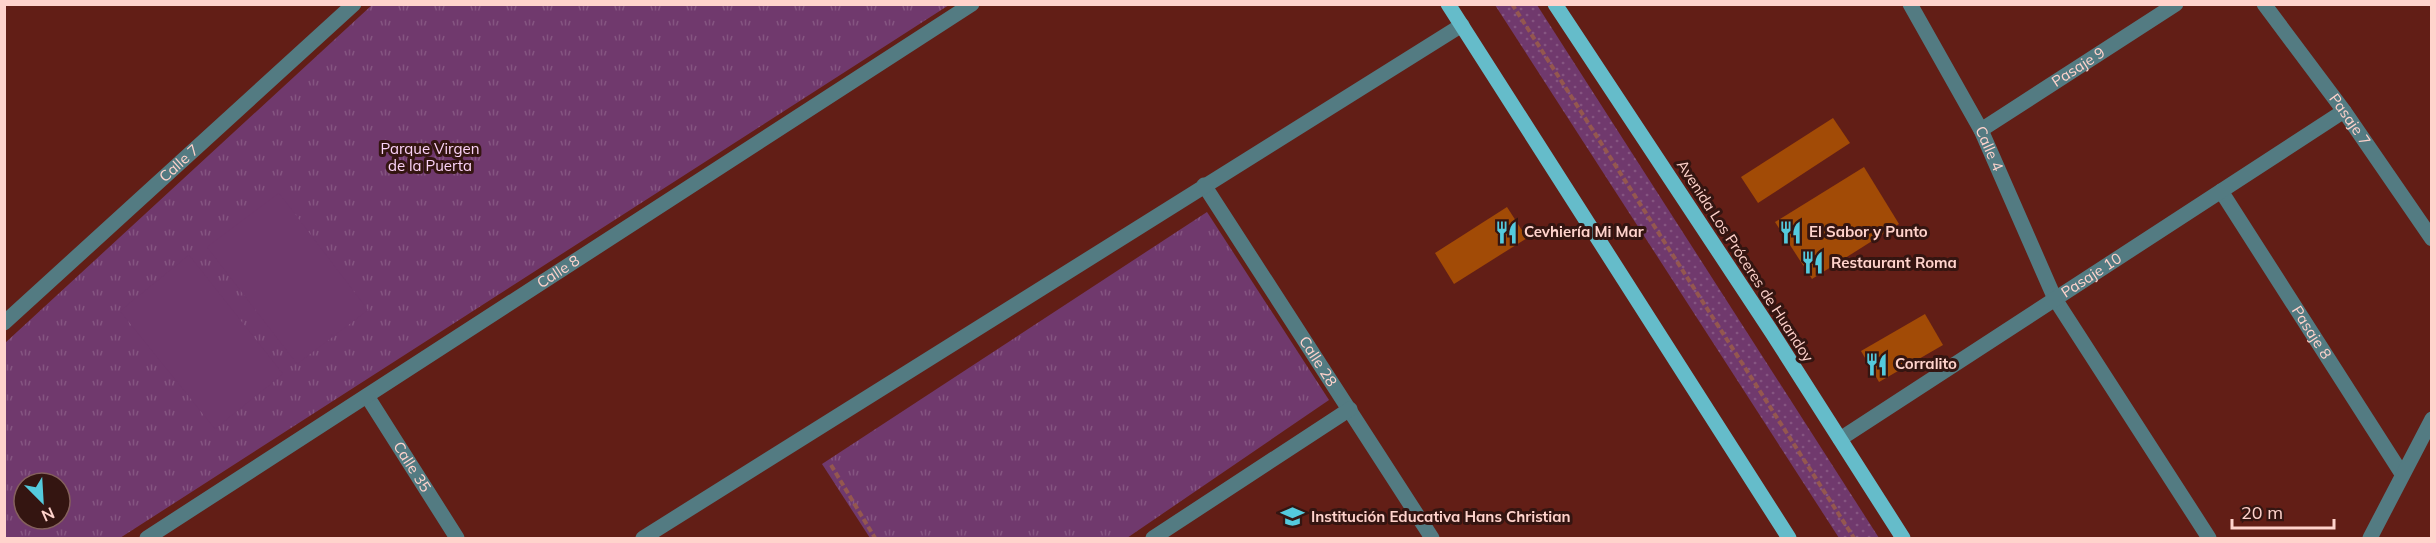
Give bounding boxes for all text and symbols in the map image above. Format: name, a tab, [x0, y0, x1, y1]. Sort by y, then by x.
street label: Pasaje 9	[2048, 42, 2108, 91]
street label: Pasaje 7	[2325, 89, 2375, 149]
street label: Calle 4	[1971, 123, 2008, 174]
park label: Parque Virgen de la Puerta	[381, 139, 479, 175]
street label: Calle 7	[155, 140, 203, 186]
street label: Avenida Los Próceres de Huandoy	[1673, 156, 1818, 365]
restaurant icon: Cevhiería Mi Mar	[1493, 219, 1519, 245]
restaurant icon: El Sabor y Punto	[1778, 219, 1804, 245]
place label: Cevhiería Mi Mar	[1524, 222, 1644, 241]
place label: El Sabor y Punto	[1809, 222, 1928, 241]
street label: Pasaje 10	[2057, 248, 2125, 302]
street label: Calle 8	[533, 250, 583, 292]
restaurant icon: Restaurant Roma	[1800, 250, 1826, 276]
place label: Restaurant Roma	[1831, 253, 1957, 272]
street label: Pasaje 8	[2288, 302, 2336, 362]
street label: Calle 28	[1295, 332, 1342, 390]
restaurant icon: Corralito	[1864, 351, 1890, 377]
place label: Corralito	[1895, 354, 1957, 373]
street label: Calle 35	[389, 438, 435, 496]
north arrow	[12, 471, 72, 531]
scale bar	[2232, 492, 2334, 530]
text: 20 m	[2241, 501, 2283, 524]
text: N	[39, 503, 58, 526]
school or university icon: Institución Educativa Hans Christian	[1280, 504, 1306, 530]
place label: Institución Educativa Hans Christian	[1311, 507, 1571, 526]

